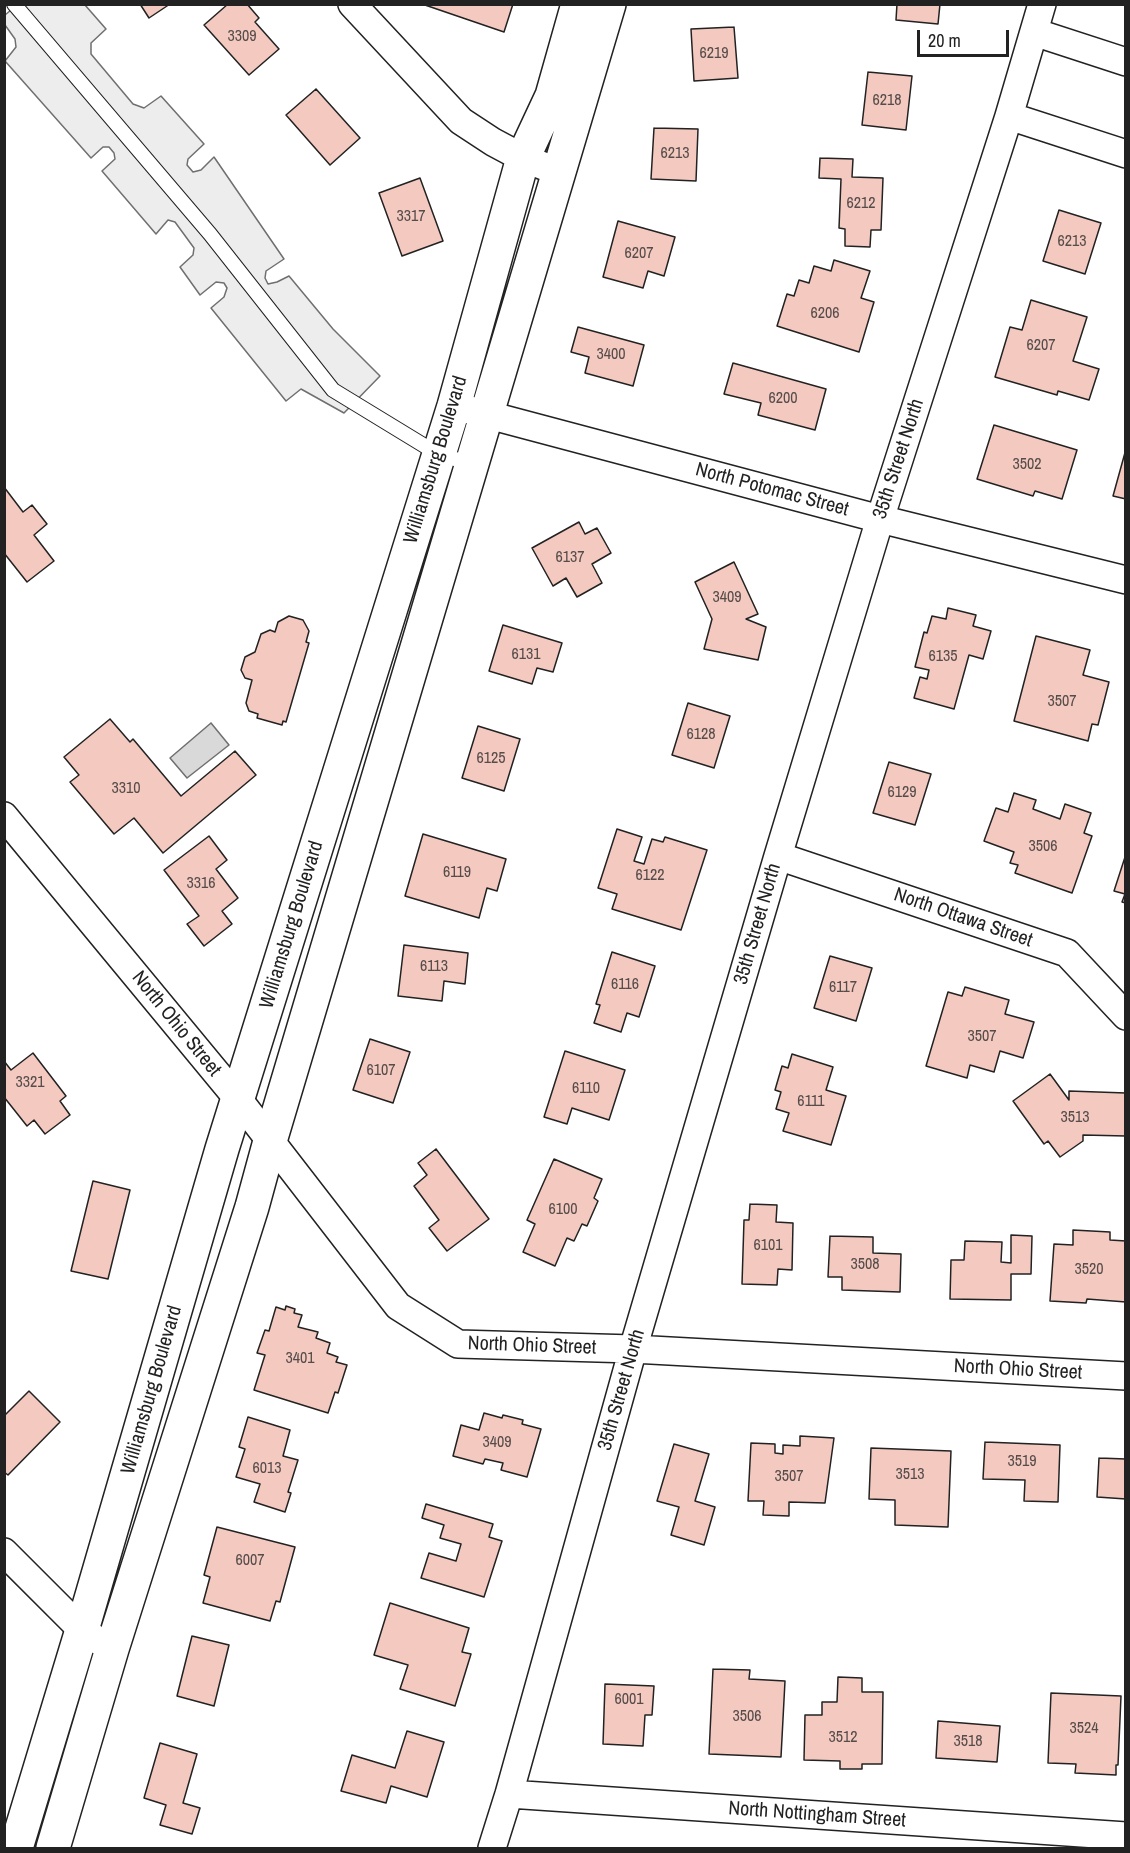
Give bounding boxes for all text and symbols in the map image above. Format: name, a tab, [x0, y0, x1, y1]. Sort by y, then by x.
scale bar	[920, 18, 1012, 56]
house number: 3309	[227, 27, 257, 47]
text: 20 m	[928, 28, 961, 53]
house number: 6219	[699, 44, 729, 64]
house number: 6218	[872, 91, 902, 111]
house number: 6213	[660, 144, 690, 164]
house number: 6212	[846, 194, 876, 214]
house number: 3317	[396, 207, 426, 227]
house number: 6213	[1057, 232, 1087, 252]
house number: 6207	[624, 244, 654, 264]
house number: 6206	[810, 304, 840, 324]
house number: 6207	[1026, 336, 1056, 356]
house number: 3400	[596, 345, 626, 365]
street label: Williamsburg Boulevard	[399, 373, 473, 547]
house number: 6200	[768, 389, 798, 409]
street label: 35th Street North	[868, 396, 930, 522]
house number: 3502	[1012, 455, 1042, 475]
street label: North Potomac Street	[693, 458, 851, 522]
house number: 6137	[555, 548, 585, 568]
house number: 3409	[712, 588, 742, 608]
house number: 6131	[511, 645, 541, 665]
house number: 6135	[928, 647, 958, 667]
house number: 3507	[1047, 692, 1077, 712]
house number: 6128	[686, 725, 716, 745]
house number: 6125	[476, 749, 506, 769]
house number: 3310	[111, 779, 141, 799]
house number: 6129	[887, 783, 917, 803]
house number: 3506	[1028, 837, 1058, 857]
street label: Williamsburg Boulevard	[255, 838, 329, 1012]
street label: 35th Street North	[729, 861, 787, 987]
house number: 6119	[443, 863, 471, 883]
house number: 6122	[635, 866, 665, 886]
house number: 3316	[186, 874, 216, 894]
street label: North Ottawa Street	[891, 883, 1035, 953]
house number: 6113	[420, 957, 448, 977]
street label: North Ohio Street	[126, 967, 226, 1081]
house number: 6116	[611, 975, 639, 995]
house number: 6117	[829, 978, 857, 998]
house number: 3507	[967, 1027, 997, 1047]
house number: 6107	[366, 1061, 396, 1081]
house number: 3321	[15, 1073, 45, 1093]
house number: 6110	[572, 1079, 600, 1099]
house number: 6111	[797, 1092, 825, 1112]
house number: 3513	[1060, 1108, 1090, 1128]
house number: 6100	[548, 1200, 578, 1220]
house number: 6101	[753, 1236, 783, 1256]
house number: 3508	[850, 1255, 880, 1275]
house number: 3520	[1074, 1260, 1104, 1280]
street label: Williamsburg Boulevard	[116, 1303, 188, 1477]
street label: 35th Street North	[593, 1327, 651, 1453]
street label: North Ohio Street	[467, 1332, 597, 1360]
house number: 3401	[285, 1349, 315, 1369]
street label: North Ohio Street	[953, 1355, 1083, 1385]
house number: 3409	[482, 1433, 512, 1453]
house number: 3519	[1007, 1452, 1037, 1472]
house number: 6013	[252, 1459, 282, 1479]
house number: 3513	[895, 1465, 925, 1485]
house number: 3507	[774, 1467, 804, 1487]
house number: 6007	[235, 1551, 265, 1571]
house number: 6001	[614, 1690, 644, 1710]
house number: 3506	[732, 1707, 762, 1727]
house number: 3524	[1069, 1719, 1099, 1739]
house number: 3512	[828, 1728, 858, 1748]
house number: 3518	[953, 1732, 983, 1752]
street label: North Nottingham Street	[727, 1797, 907, 1833]

